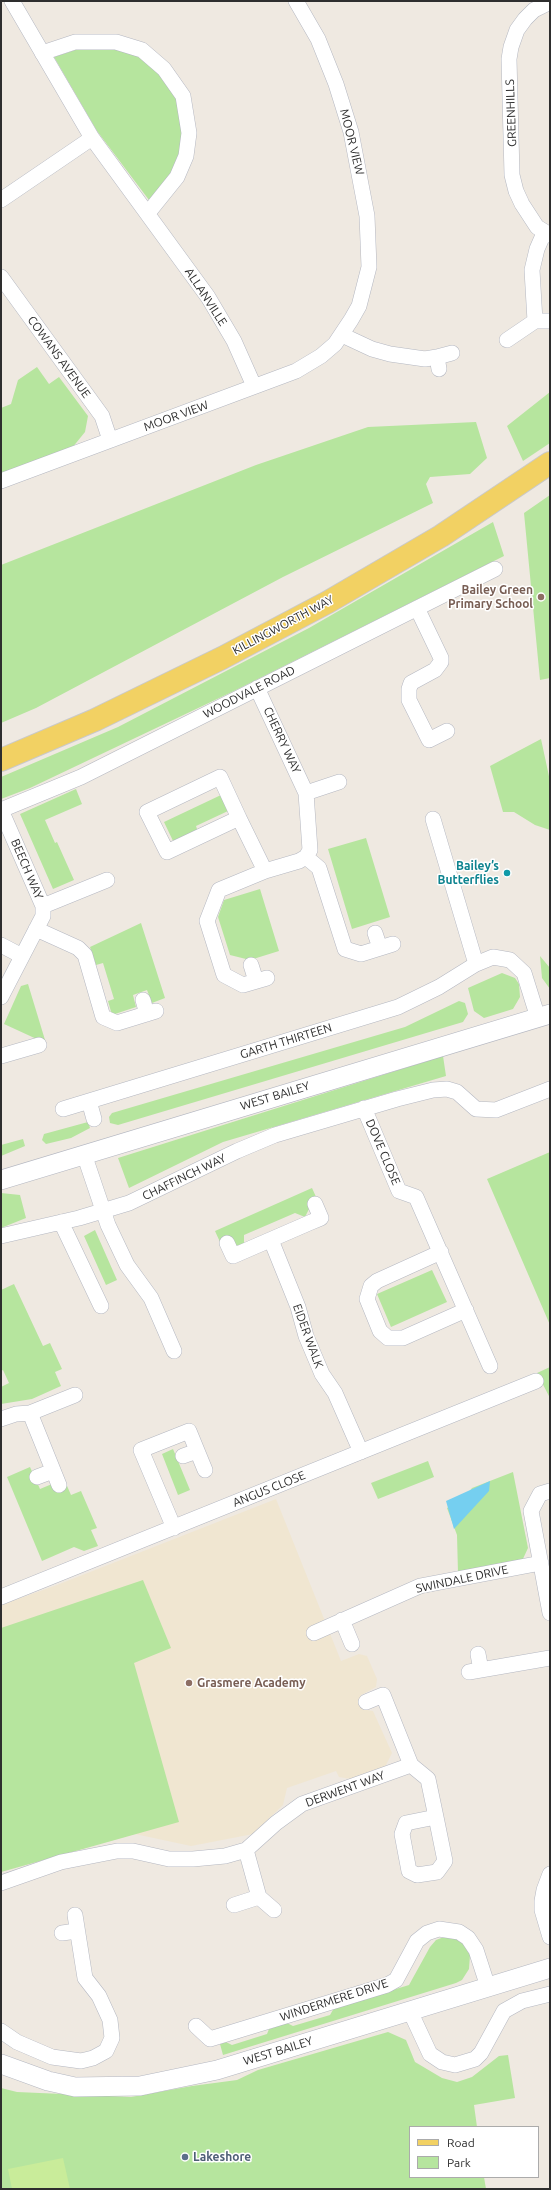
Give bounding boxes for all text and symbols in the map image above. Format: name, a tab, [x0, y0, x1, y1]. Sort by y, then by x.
street label: GREENHILLS	[503, 79, 519, 147]
street label: MOOR VIEW	[337, 107, 367, 177]
street label: ALLANVILLE	[182, 265, 230, 329]
street label: COWANS AVENUE	[24, 313, 94, 401]
street label: MOOR VIEW	[142, 398, 210, 434]
place label: Bailey Green Primary School	[448, 583, 533, 611]
street label: KILLINGWORTH WAY	[230, 592, 336, 658]
marker: Bailey Green Primary School	[536, 592, 546, 602]
street label: WOODVALE ROAD	[201, 663, 297, 721]
street label: CHERRY WAY	[260, 704, 304, 776]
street label: BEECH WAY	[8, 837, 46, 901]
place label: Bailey’s Butterflies	[438, 859, 499, 887]
marker: Bailey’s Butterflies	[502, 868, 512, 878]
street label: GARTH THIRTEEN	[238, 1020, 334, 1062]
street label: WEST BAILEY	[239, 1079, 311, 1113]
street label: DOVE CLOSE	[363, 1117, 403, 1187]
street label: CHAFFINCH WAY	[140, 1151, 228, 1203]
street label: EIDER WALK	[290, 1302, 326, 1370]
street label: ANGUS CLOSE	[231, 1468, 307, 1510]
street label: SWINDALE DRIVE	[414, 1562, 510, 1596]
place label: Grasmere Academy	[197, 1676, 305, 1690]
marker: Grasmere Academy	[184, 1678, 194, 1688]
street label: DERWENT WAY	[303, 1768, 387, 1810]
street label: WINDERMERE DRIVE	[278, 1976, 390, 2024]
street label: WEST BAILEY	[242, 2034, 314, 2068]
legend	[409, 2126, 539, 2178]
text: Road	[447, 2136, 475, 2149]
place label: Lakeshore	[193, 2150, 251, 2164]
marker: Lakeshore	[180, 2152, 190, 2162]
text: Park	[447, 2156, 471, 2169]

